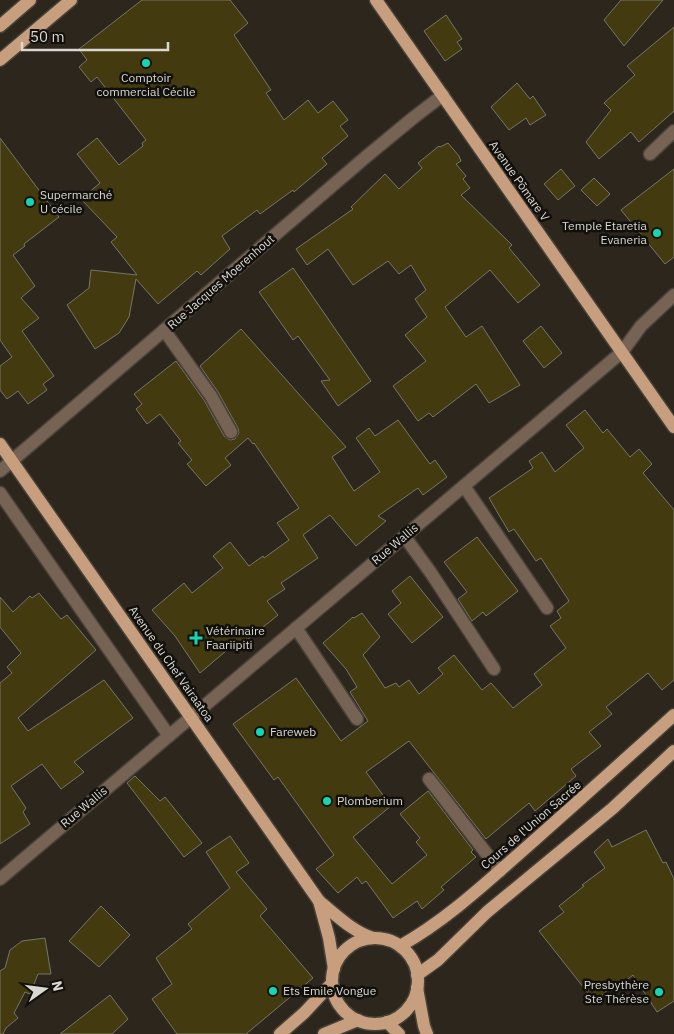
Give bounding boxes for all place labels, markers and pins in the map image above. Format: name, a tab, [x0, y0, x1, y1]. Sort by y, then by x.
marker: Comptoir commercial Cécile	[140, 57, 152, 69]
place label: Comptoir commercial Cécile	[96, 70, 196, 99]
place label: Supermarché U cécile	[40, 187, 113, 216]
marker: Supermarché U cécile	[24, 196, 36, 208]
place label: Temple Etaretia Evaneria	[562, 218, 648, 247]
marker: Temple Etaretia Evaneria	[651, 227, 663, 239]
place label: Vétérinaire Faariipiti	[206, 623, 265, 652]
marker: Vétérinaire Faariipiti	[190, 632, 202, 644]
place label: Fareweb	[270, 724, 316, 739]
marker: Fareweb	[254, 726, 266, 738]
place label: Plomberium	[337, 793, 403, 808]
marker: Plomberium	[321, 795, 333, 807]
place label: Presbythère Ste Thérèse	[584, 977, 649, 1006]
place label: Ets Emile Vongue	[283, 983, 377, 998]
marker: Ets Emile Vongue	[267, 985, 279, 997]
marker: Presbythère Ste Thérèse	[653, 986, 665, 998]

